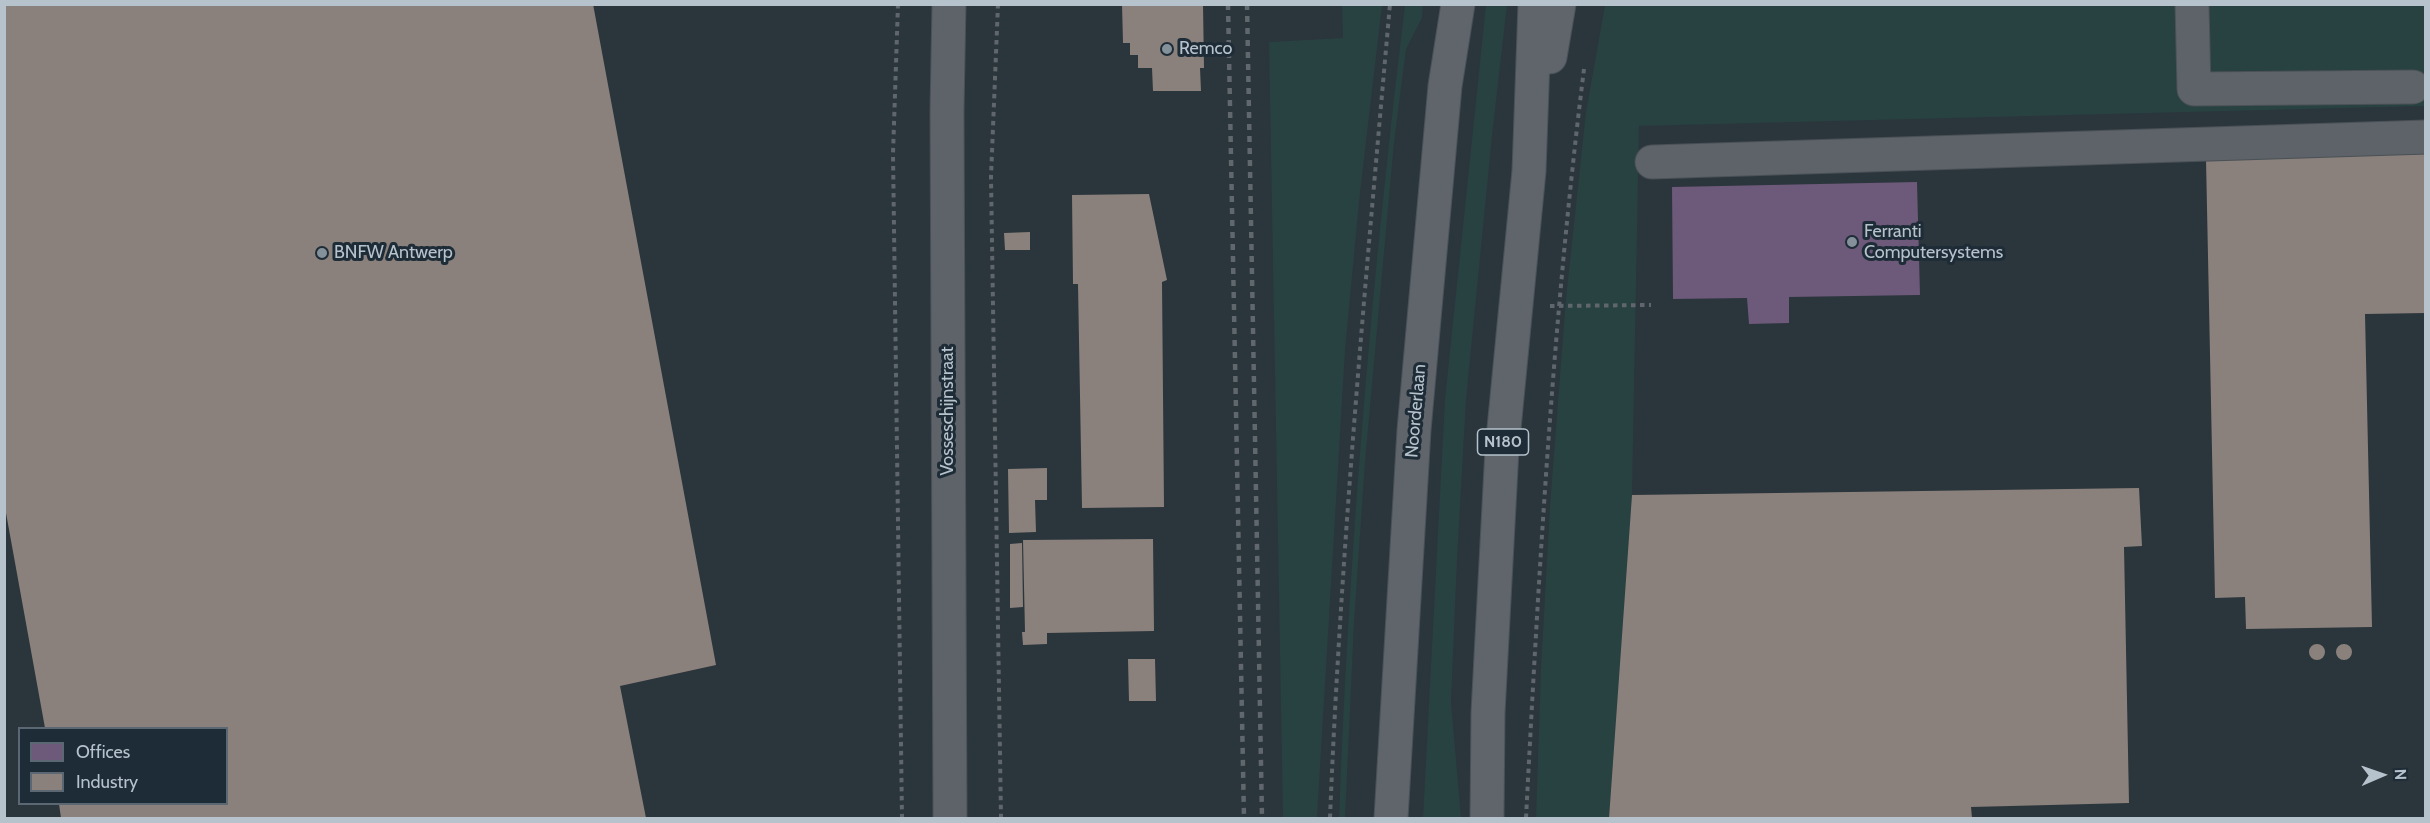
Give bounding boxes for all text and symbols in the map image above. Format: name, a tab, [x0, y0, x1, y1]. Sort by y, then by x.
place label: Remco	[1179, 38, 1232, 60]
marker: Remco	[1160, 42, 1174, 56]
place label: Ferranti Computersystems	[1864, 221, 2003, 264]
marker: Ferranti Computersystems	[1845, 235, 1859, 249]
place label: BNFW Antwerp	[334, 242, 453, 264]
marker: BNFW Antwerp	[315, 246, 329, 260]
street label: Vosseschijnstraat	[937, 346, 959, 476]
street label: Noorderlaan	[1401, 363, 1431, 459]
road number: N180	[1478, 429, 1528, 455]
legend	[18, 727, 228, 805]
text: Offices	[76, 741, 130, 763]
north arrow	[2352, 745, 2412, 805]
text: N	[2391, 768, 2410, 780]
text: Industry	[76, 771, 138, 793]

